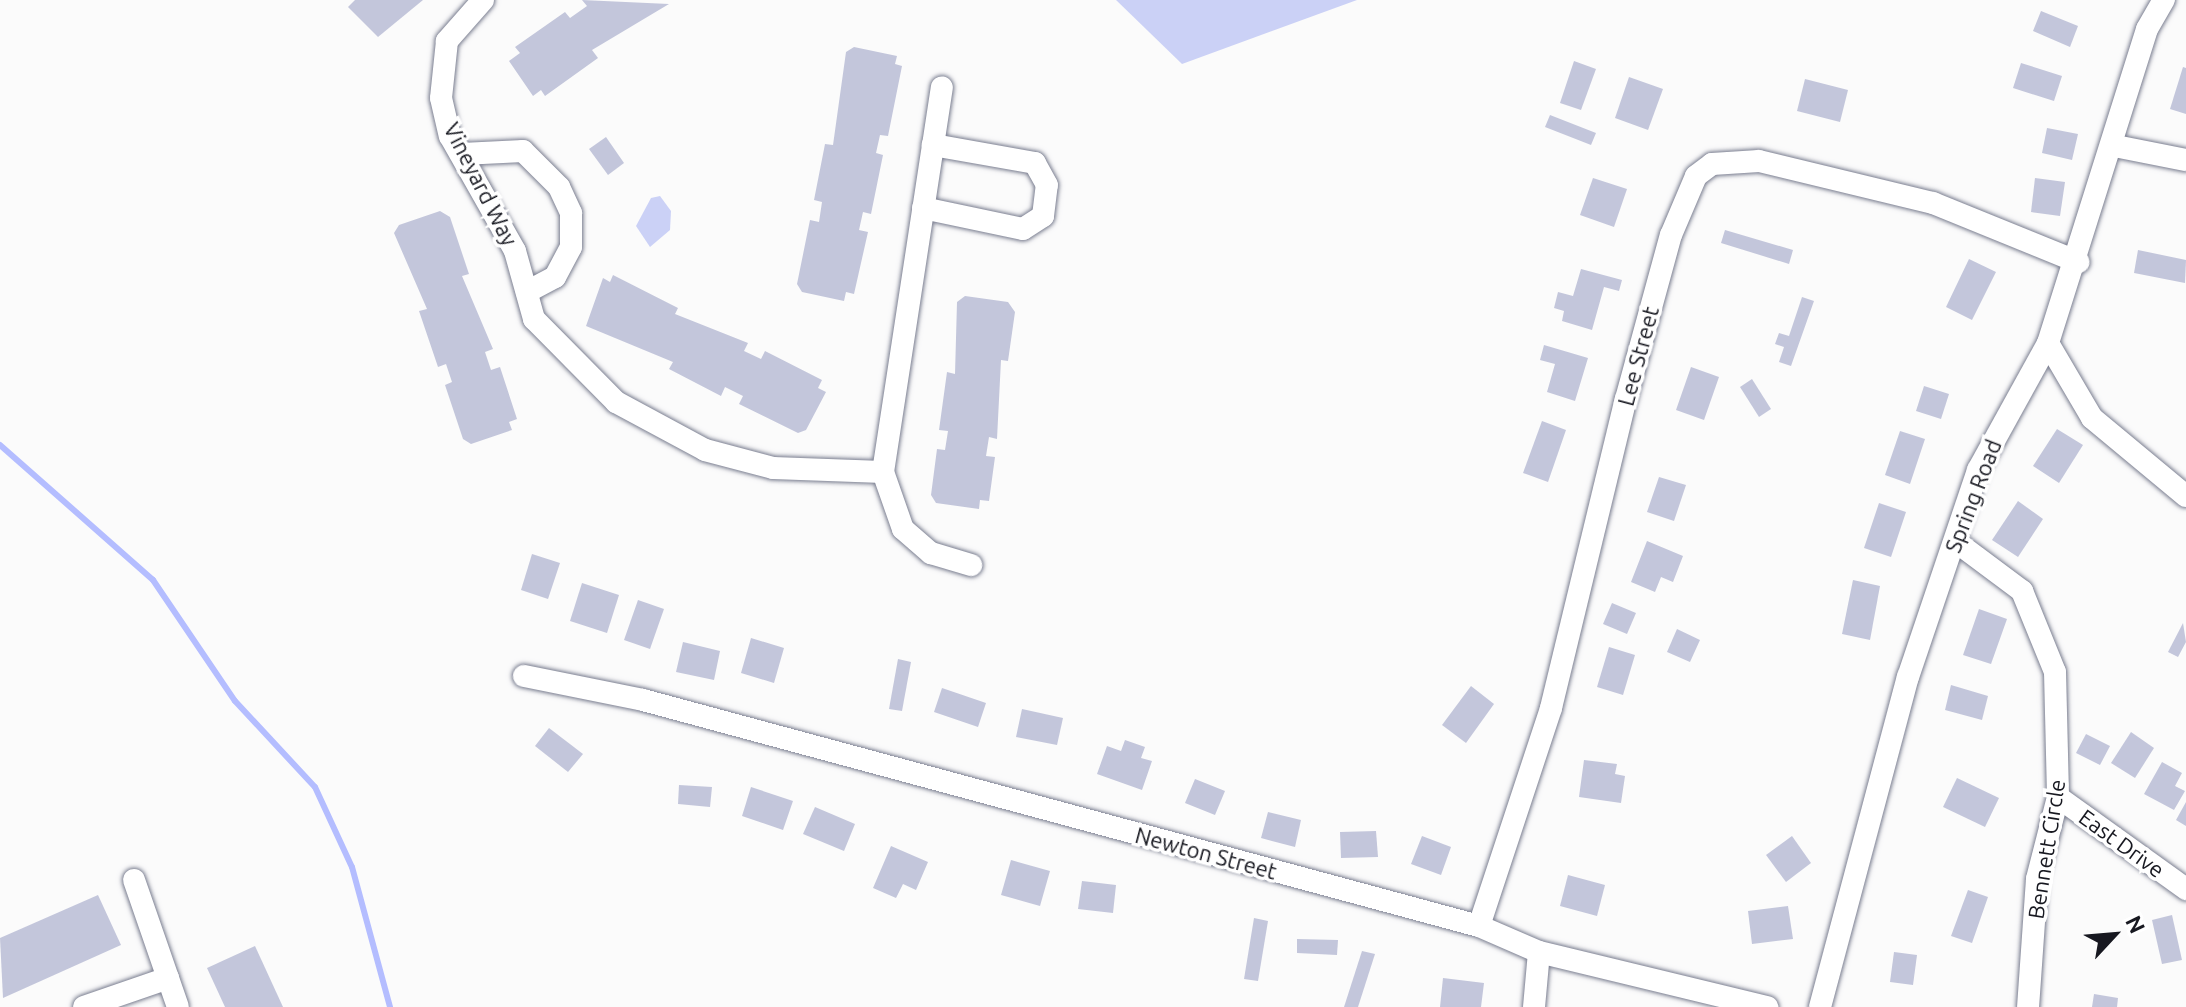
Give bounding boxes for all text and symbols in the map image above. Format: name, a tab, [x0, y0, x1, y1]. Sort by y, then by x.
street label: Vineyard Way	[439, 118, 523, 250]
street label: Lee Street	[1612, 303, 1664, 409]
street label: Spring Road	[1939, 436, 2007, 556]
street label: Bennett Circle	[2022, 777, 2070, 921]
street label: East Drive	[2074, 803, 2170, 883]
street label: Newton Street	[1132, 821, 1280, 885]
north arrow	[2074, 895, 2154, 975]
text: N	[2121, 911, 2151, 937]

